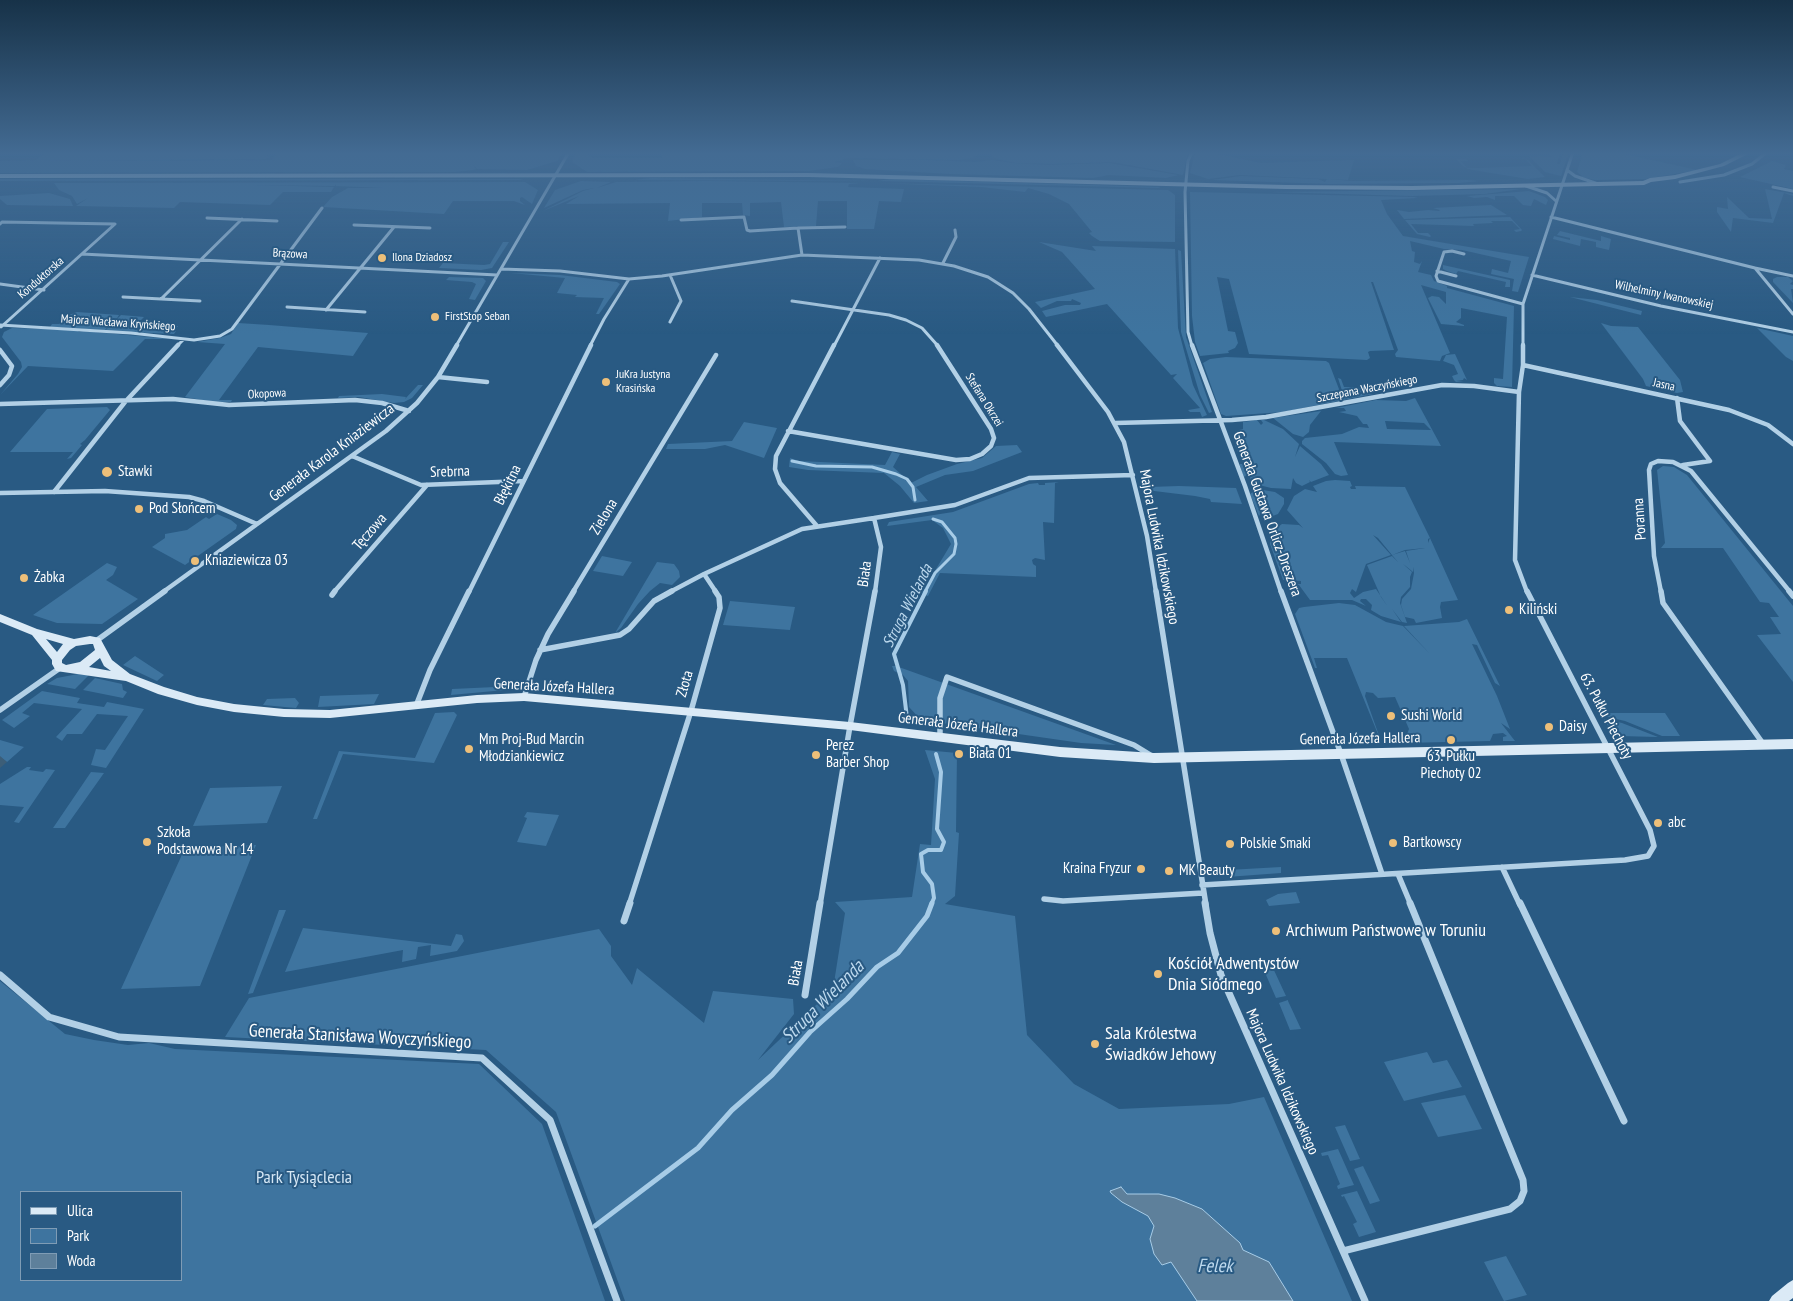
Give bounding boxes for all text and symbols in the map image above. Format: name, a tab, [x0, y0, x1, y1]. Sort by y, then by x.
street label: Brązowa	[272, 246, 308, 262]
place label: Ilona Dziadosz	[392, 251, 452, 265]
marker: Ilona Dziadosz	[376, 252, 388, 264]
street label: Konduktorska	[15, 254, 67, 302]
street label: Wilhelminy Iwanowskiej	[1614, 278, 1714, 312]
place label: FirstStop Seban	[445, 310, 510, 324]
marker: FirstStop Seban	[429, 311, 441, 323]
street label: Majora Wacława Kryńskiego	[60, 312, 176, 334]
place label: JuKra Justyna Krasińska	[616, 368, 670, 396]
street label: Stefana Okrzei	[962, 371, 1006, 429]
street label: Szczepana Waczyńskiego	[1315, 372, 1419, 406]
marker: JuKra Justyna Krasińska	[600, 376, 612, 388]
street label: Jasna	[1652, 376, 1676, 394]
street label: Okopowa	[247, 386, 287, 402]
street label: Generała Karola Kniaziewicza	[266, 400, 398, 506]
street label: Generała Gustawa Orlicz-Dreszera	[1229, 429, 1305, 599]
street label: Srebrna	[430, 462, 470, 482]
street label: Błękitna	[491, 462, 525, 508]
place label: Stawki	[118, 463, 152, 481]
marker: Stawki	[100, 465, 114, 479]
street label: Majora Ludwika Idzikowskiego	[1135, 468, 1183, 626]
street label: Zielona	[586, 496, 622, 538]
street label: Poranna	[1630, 497, 1650, 541]
place label: Pod Słońcem	[149, 500, 216, 518]
marker: Pod Słońcem	[133, 503, 145, 515]
street label: Tęczowa	[349, 510, 391, 554]
place label: Kniaziewicza 03	[205, 552, 288, 570]
marker: Kniaziewicza 03	[189, 555, 201, 567]
street label: Biała	[854, 560, 876, 588]
water label: Struga Wielanda	[879, 561, 937, 651]
place label: Żabka	[34, 569, 65, 587]
marker: Żabka	[18, 572, 30, 584]
place label: Kiliński	[1519, 601, 1557, 619]
marker: Kiliński	[1503, 604, 1515, 616]
street label: Złota	[673, 669, 697, 699]
street label: 63. Pułku Piechoty	[1576, 670, 1636, 762]
street label: Generała Józefa Hallera	[493, 675, 615, 699]
place label: Sushi World	[1401, 707, 1462, 725]
street label: Generała Józefa Hallera	[897, 709, 1019, 741]
marker: Sushi World	[1385, 710, 1397, 722]
place label: Daisy	[1559, 718, 1587, 736]
marker: Daisy	[1543, 721, 1555, 733]
street label: Generała Józefa Hallera	[1299, 729, 1421, 749]
place label: Mm Proj-Bud Marcin Młodziankiewicz	[479, 731, 584, 766]
marker: 63. Pułku Piechoty 02	[1445, 734, 1457, 746]
place label: Perez Barber Shop	[826, 737, 889, 772]
marker: Mm Proj-Bud Marcin Młodziankiewicz	[463, 743, 475, 755]
place label: Biała 01	[969, 745, 1012, 763]
marker: Biała 01	[953, 748, 965, 760]
place label: 63. Pułku Piechoty 02	[1421, 748, 1481, 783]
marker: Perez Barber Shop	[810, 749, 822, 761]
place label: abc	[1668, 814, 1686, 832]
marker: abc	[1652, 817, 1664, 829]
place label: Szkoła Podstawowa Nr 14	[157, 824, 253, 859]
place label: Bartkowscy	[1403, 834, 1461, 852]
place label: Polskie Smaki	[1240, 835, 1311, 853]
marker: Szkoła Podstawowa Nr 14	[141, 836, 153, 848]
marker: Bartkowscy	[1387, 837, 1399, 849]
marker: Polskie Smaki	[1224, 838, 1236, 850]
place label: Kraina Fryzur	[1063, 860, 1131, 878]
place label: MK Beauty	[1179, 862, 1235, 880]
marker: Kraina Fryzur	[1135, 863, 1147, 875]
marker: MK Beauty	[1163, 865, 1175, 877]
place label: Archiwum Państwowe w Toruniu	[1286, 920, 1486, 942]
marker: Archiwum Państwowe w Toruniu	[1270, 925, 1282, 937]
place label: Kościół Adwentystów Dnia Siódmego	[1168, 953, 1299, 996]
water label: Struga Wielanda	[777, 956, 869, 1048]
street label: Biała	[785, 959, 807, 987]
marker: Kościół Adwentystów Dnia Siódmego	[1152, 968, 1164, 980]
street label: Majora Ludwika Idzikowskiego	[1242, 1006, 1322, 1158]
street label: Generała Stanisława Woyczyńskiego	[248, 1020, 472, 1054]
place label: Sala Królestwa Świadków Jehowy	[1105, 1023, 1216, 1066]
marker: Sala Królestwa Świadków Jehowy	[1089, 1038, 1101, 1050]
park label: Park Tysiąclecia	[256, 1167, 352, 1189]
legend	[20, 1191, 182, 1281]
text: Ulica	[67, 1201, 93, 1220]
text: Park	[67, 1226, 89, 1245]
text: Woda	[67, 1251, 96, 1270]
water label: Felek	[1197, 1256, 1233, 1278]

